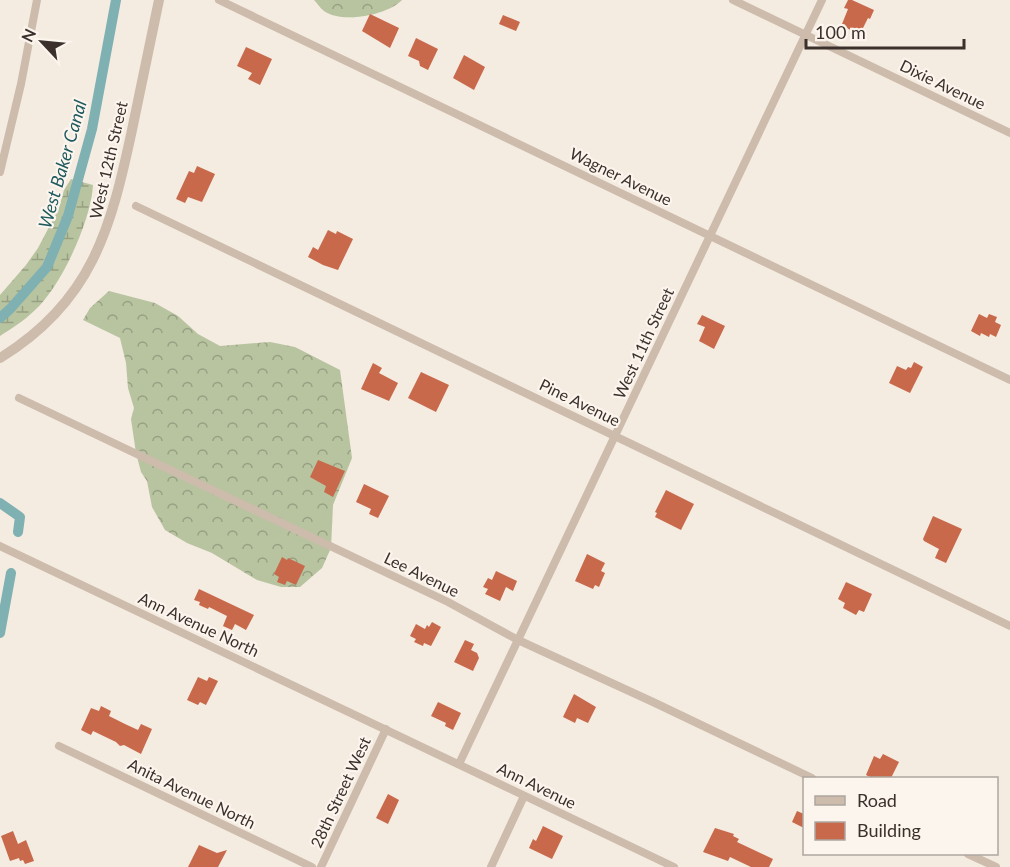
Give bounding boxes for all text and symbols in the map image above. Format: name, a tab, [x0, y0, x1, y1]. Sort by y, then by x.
north arrow	[12, 12, 72, 72]
scale bar	[806, 12, 964, 50]
text: 100 m	[815, 21, 866, 43]
text: N	[17, 26, 39, 45]
street label: Dixie Avenue	[897, 55, 989, 113]
water label: West Baker Canal	[33, 97, 91, 231]
street label: West 12th Street	[85, 99, 131, 221]
street label: Wagner Avenue	[567, 143, 675, 209]
street label: West 11th Street	[609, 284, 677, 402]
street label: Pine Avenue	[537, 374, 623, 430]
street label: Lee Avenue	[381, 548, 463, 600]
street label: Ann Avenue North	[136, 588, 262, 660]
street label: 28th Street West	[306, 733, 374, 850]
street label: Anita Avenue North	[125, 754, 259, 832]
street label: Ann Avenue	[495, 758, 579, 812]
legend	[803, 777, 998, 855]
text: Road	[857, 789, 897, 811]
text: Building	[857, 819, 921, 841]

